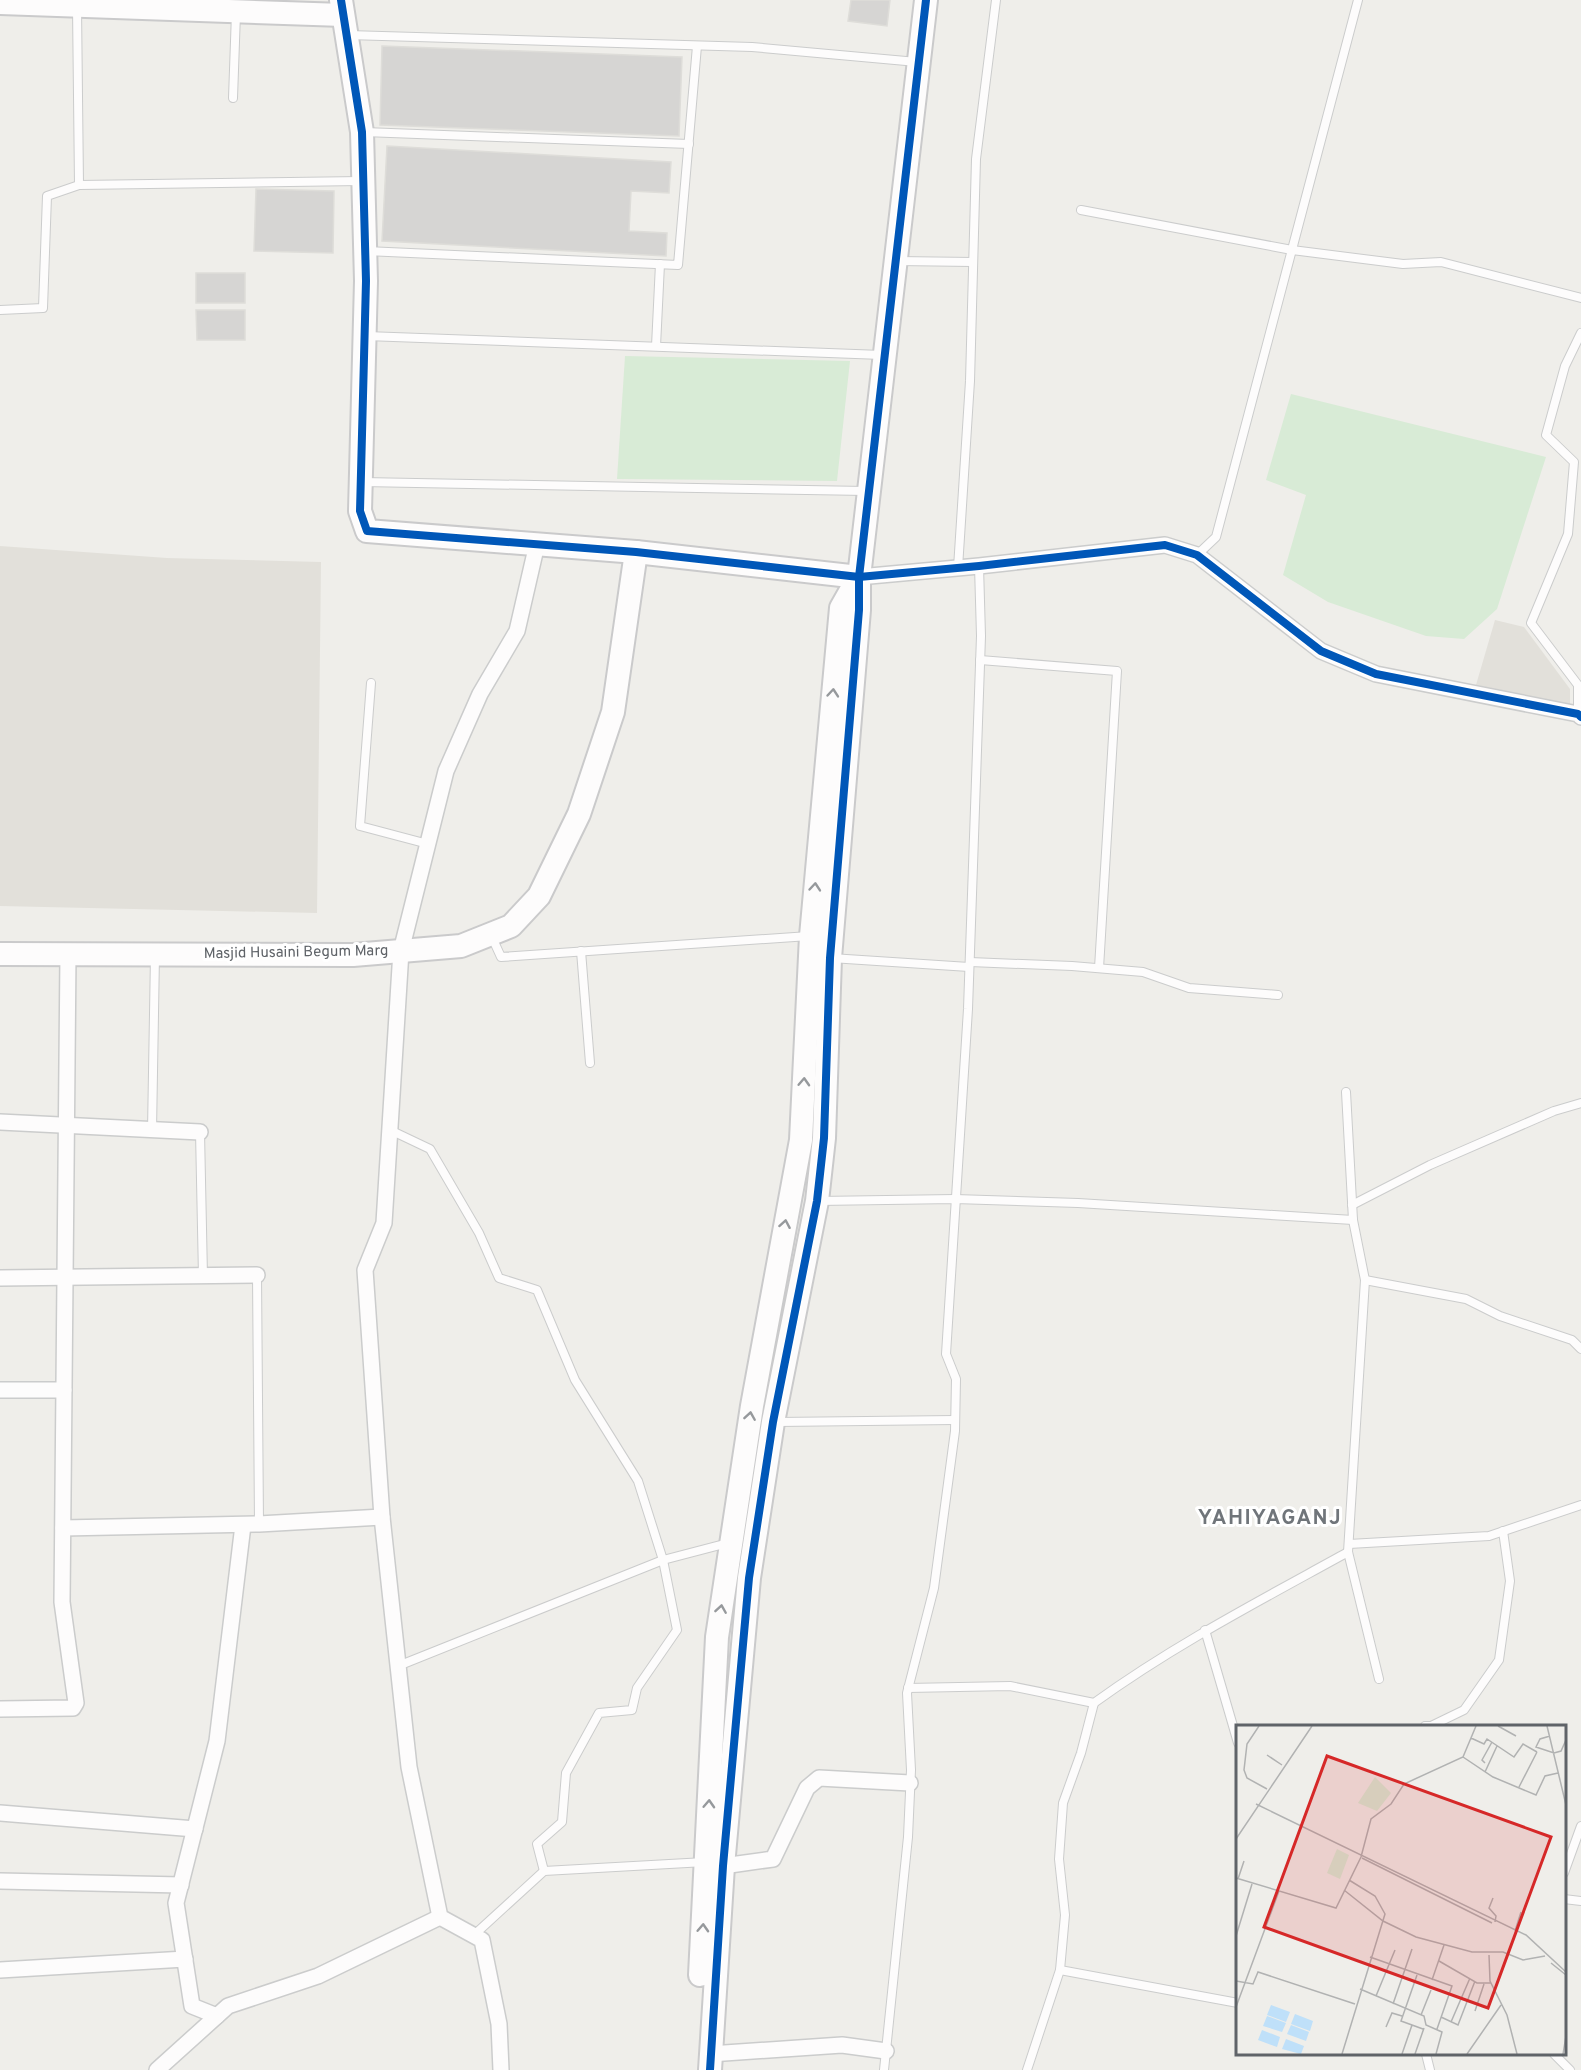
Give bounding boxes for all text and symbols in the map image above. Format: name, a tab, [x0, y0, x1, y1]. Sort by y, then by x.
one-way arrow	[826, 688, 839, 697]
one-way arrow	[808, 882, 821, 891]
street label: Masjid Husaini Begum Marg	[204, 942, 388, 964]
one-way arrow	[797, 1077, 810, 1086]
one-way arrow	[778, 1220, 791, 1230]
one-way arrow	[744, 1412, 756, 1421]
district label: YAHIYAGANJ	[1198, 1505, 1342, 1532]
one-way arrow	[715, 1604, 727, 1614]
inset map	[1236, 1725, 1566, 2055]
one-way arrow	[702, 1799, 715, 1808]
one-way arrow	[696, 1923, 709, 1932]

